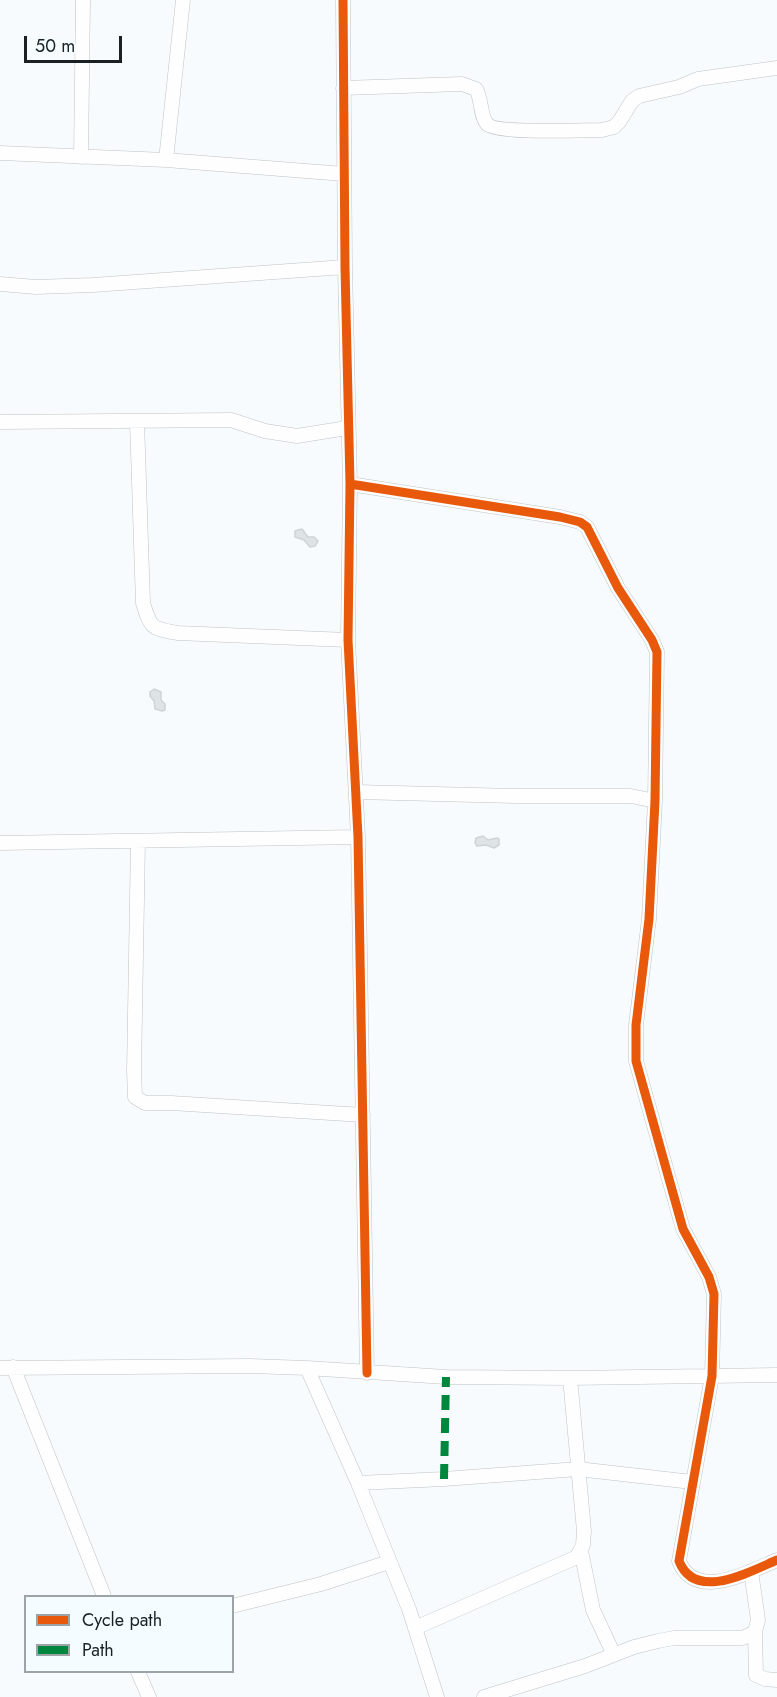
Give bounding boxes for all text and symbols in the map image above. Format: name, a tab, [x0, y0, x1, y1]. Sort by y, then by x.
scale bar	[27, 24, 124, 62]
text: 50 m	[35, 33, 75, 59]
legend	[24, 1595, 234, 1673]
text: Cycle path	[82, 1607, 162, 1633]
text: Path	[82, 1637, 114, 1663]

